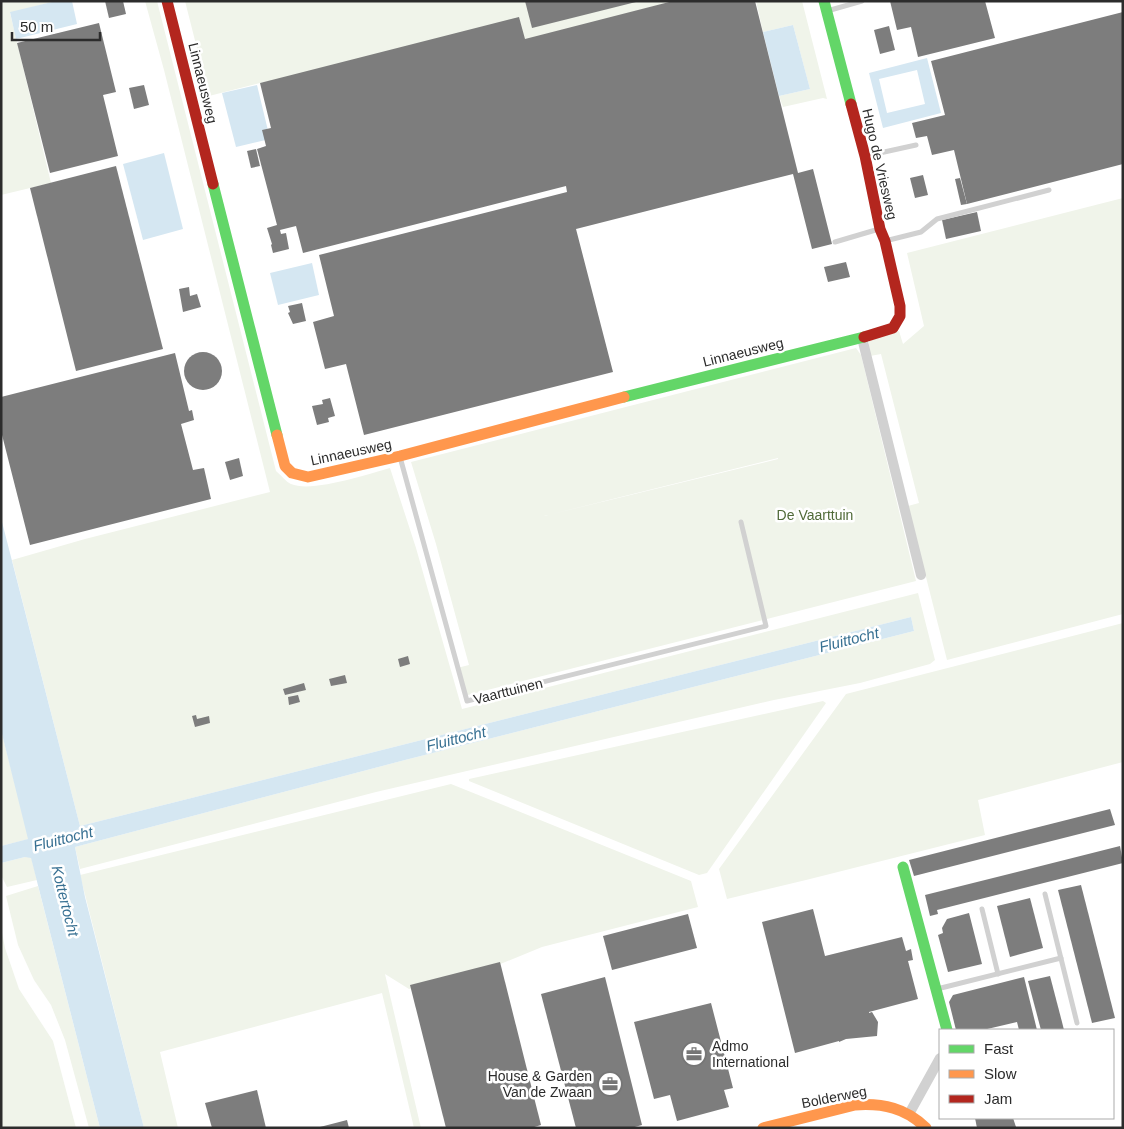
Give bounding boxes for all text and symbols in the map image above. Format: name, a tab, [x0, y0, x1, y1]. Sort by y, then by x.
scale bar	[12, 10, 100, 42]
text: 50 m	[20, 18, 53, 35]
street label: Linnaeusweg	[185, 41, 221, 125]
street label: Hugo de Vriesweg	[859, 107, 901, 221]
street label: Linnaeusweg	[701, 334, 785, 370]
street label: Linnaeusweg	[309, 436, 393, 468]
park label: De Vaarttuin	[777, 507, 853, 523]
water label: Fluittocht	[817, 624, 881, 655]
street label: Vaarttuinen	[472, 675, 544, 707]
water label: Fluittocht	[424, 723, 488, 754]
water label: Fluittocht	[31, 823, 95, 854]
water label: Kottertocht	[48, 864, 83, 939]
legend	[939, 1029, 1114, 1119]
place label: Admo International	[712, 1038, 789, 1070]
text: Fast	[984, 1040, 1014, 1057]
office icon: Admo International	[681, 1041, 707, 1067]
text: Slow	[984, 1065, 1017, 1082]
place label: House & Garden Van de Zwaan	[488, 1068, 592, 1100]
office icon: House & Garden Van de Zwaan	[597, 1071, 623, 1097]
street label: Bolderweg	[800, 1083, 868, 1111]
text: Jam	[984, 1090, 1012, 1107]

